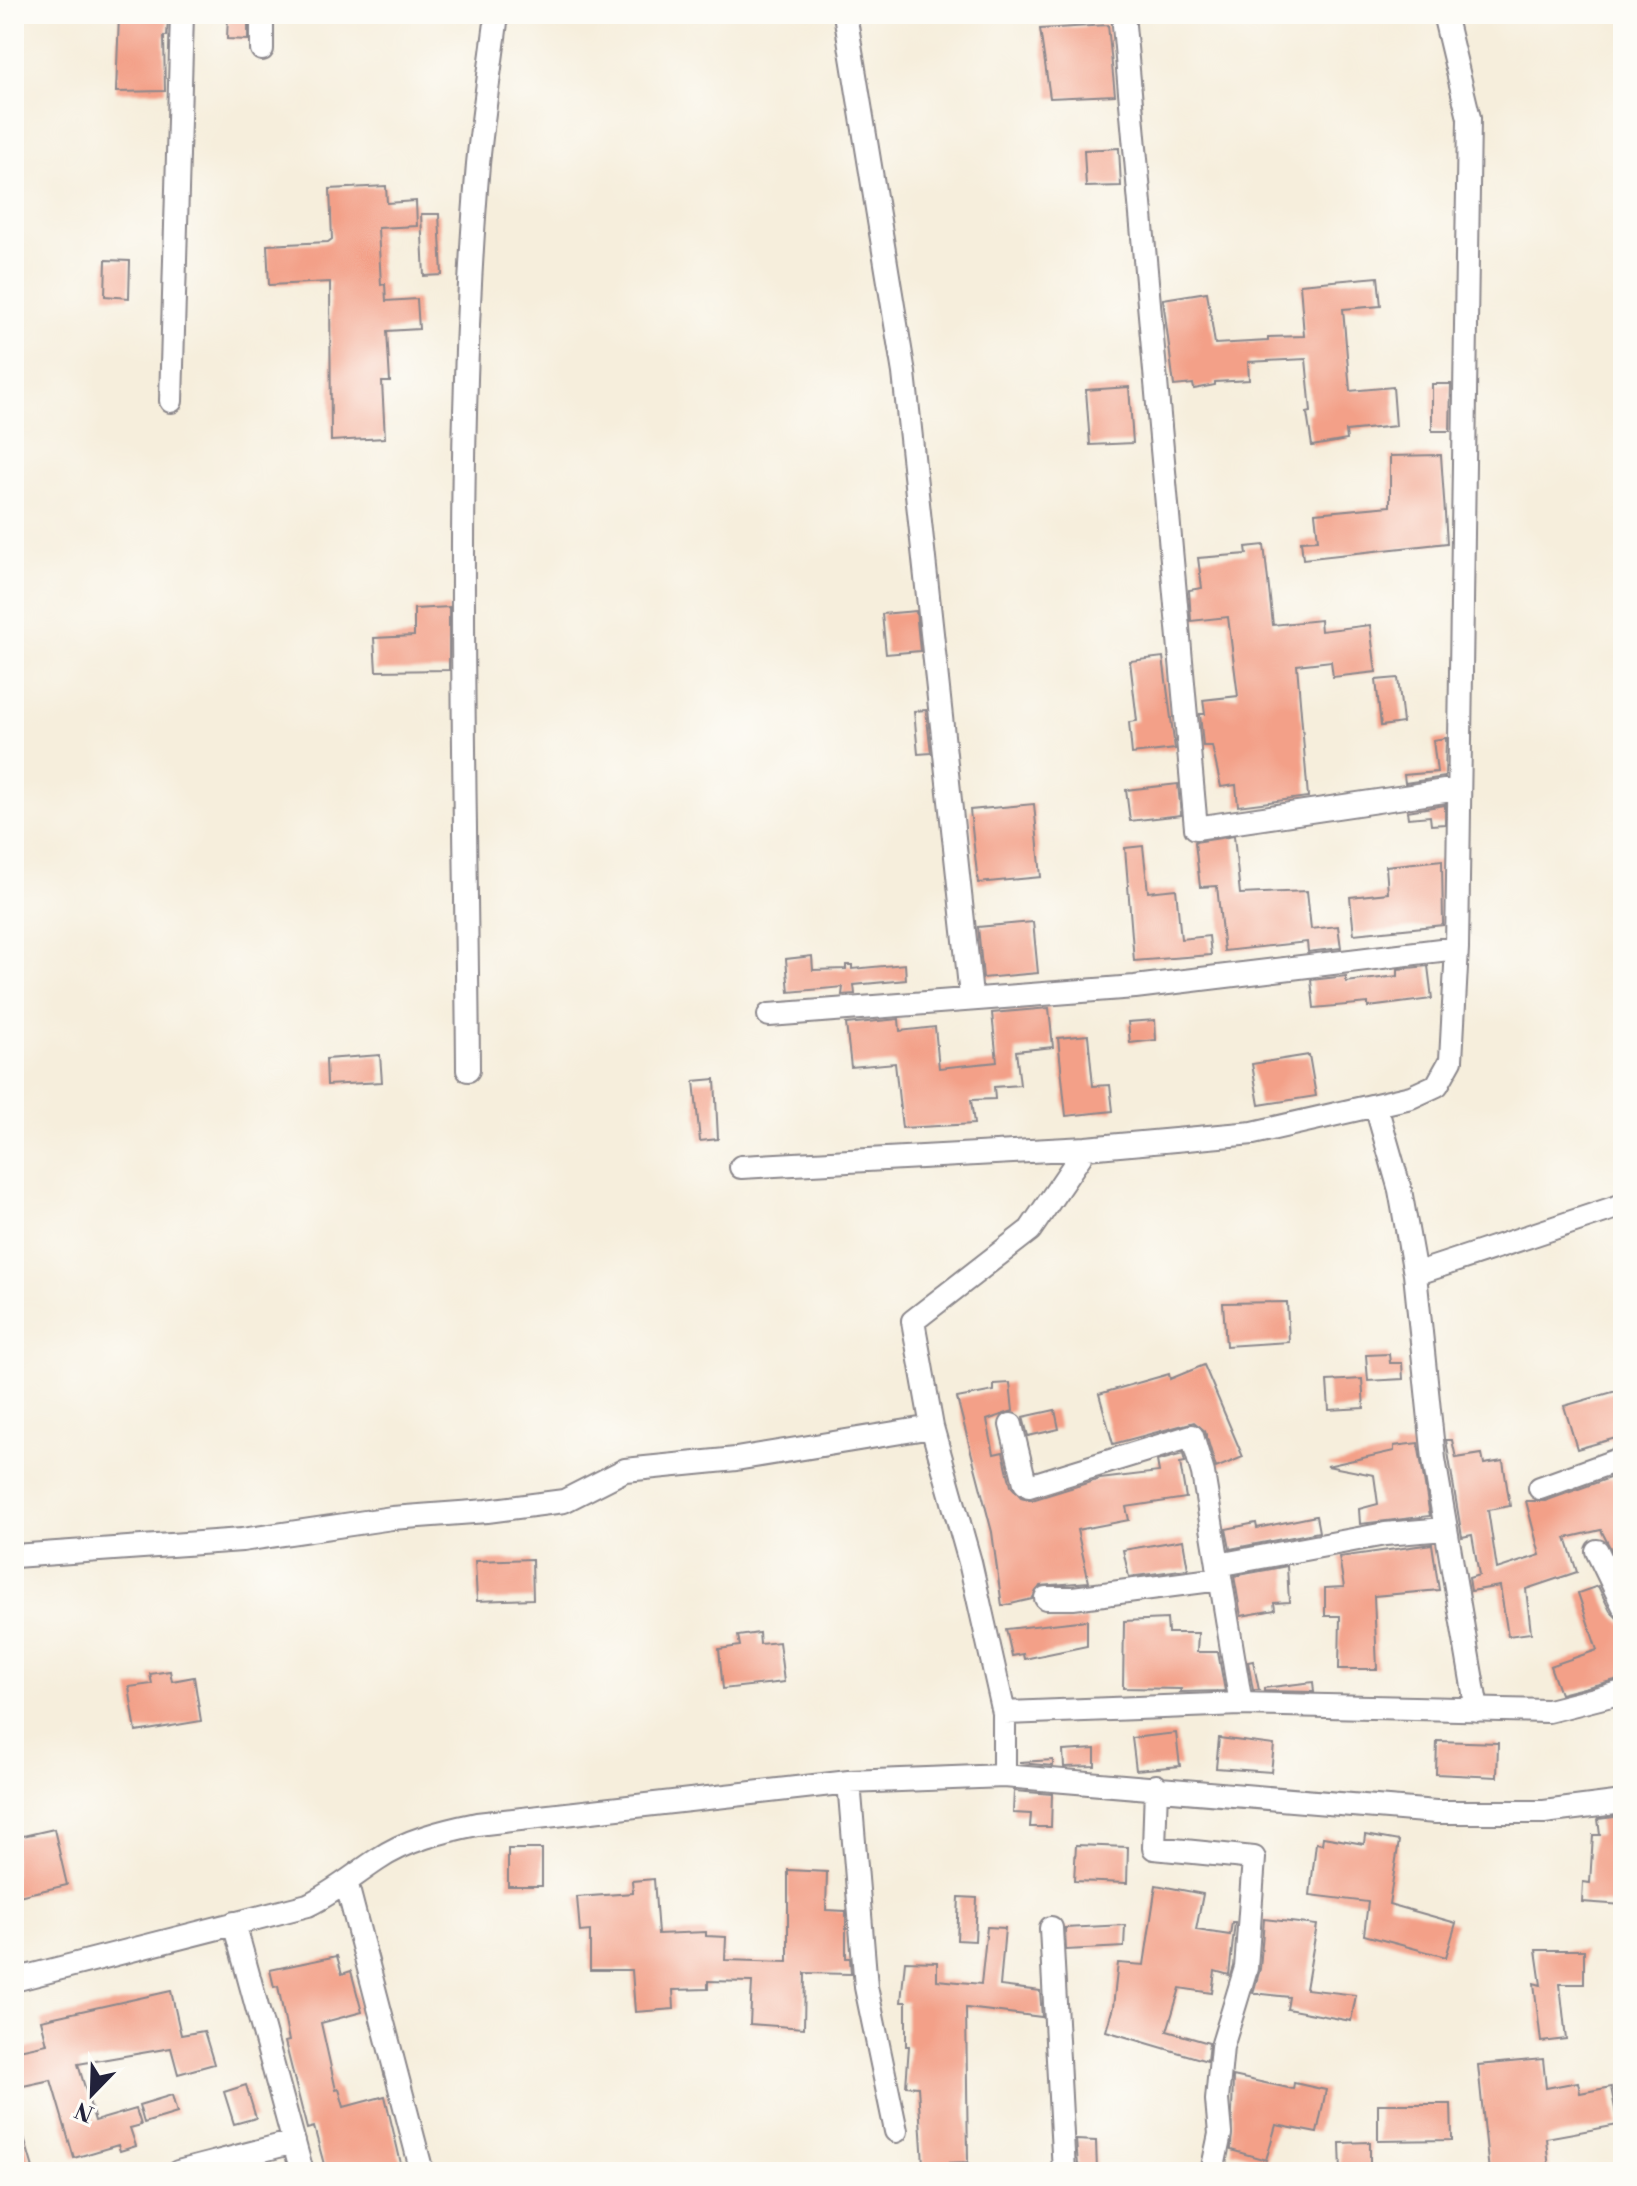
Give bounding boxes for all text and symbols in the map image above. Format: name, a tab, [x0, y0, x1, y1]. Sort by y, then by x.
north arrow	[52, 2054, 132, 2134]
text: N	[71, 2095, 98, 2127]

